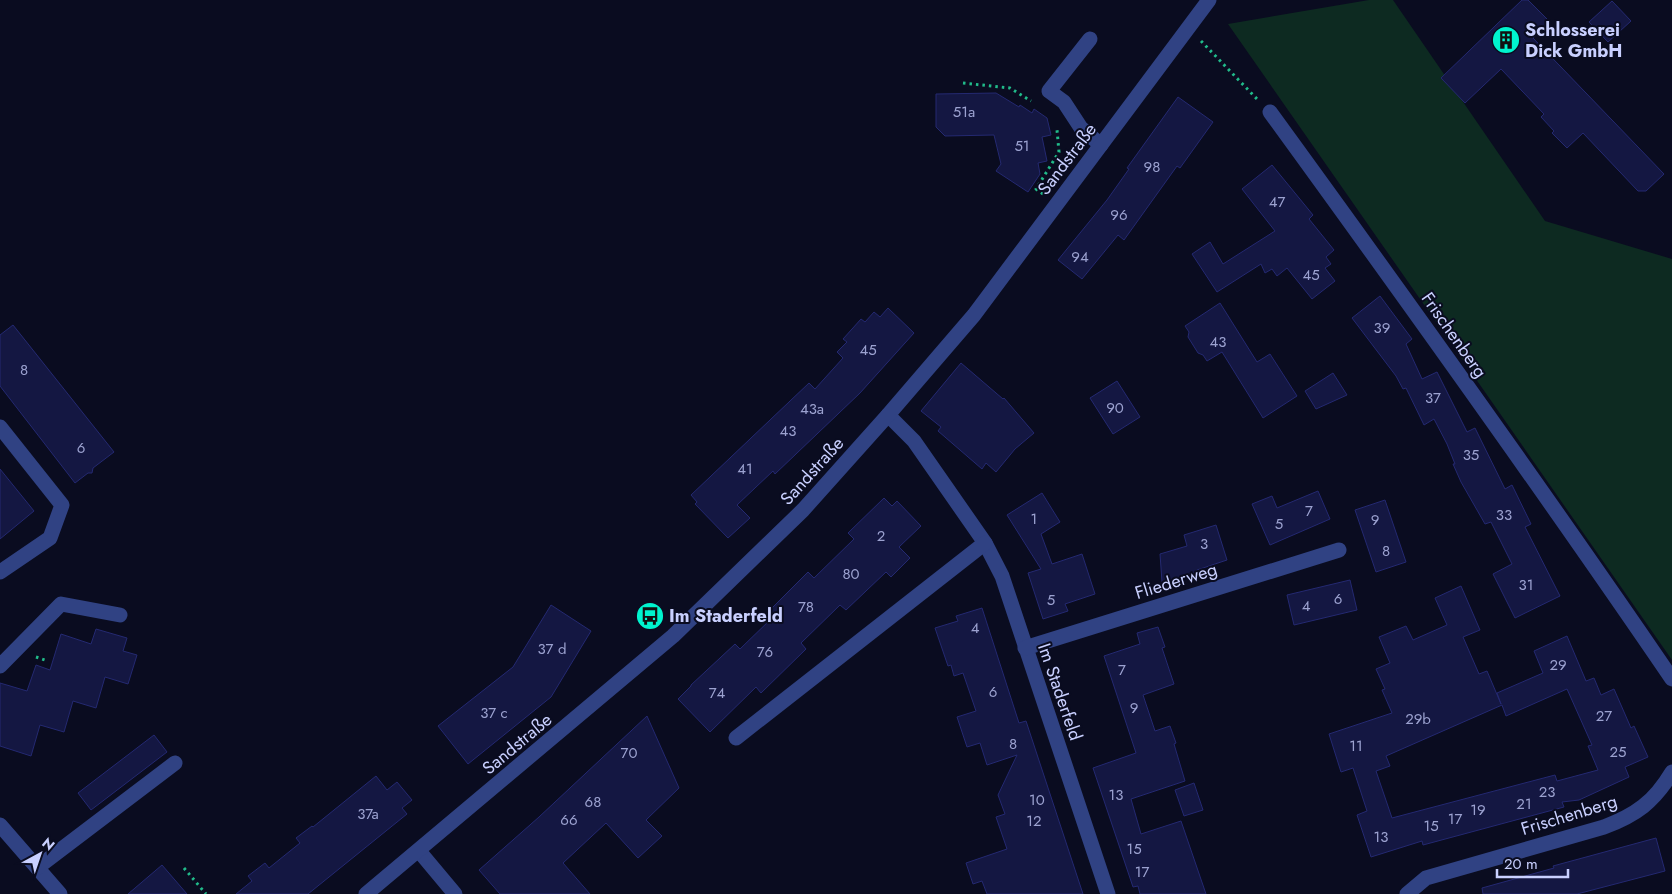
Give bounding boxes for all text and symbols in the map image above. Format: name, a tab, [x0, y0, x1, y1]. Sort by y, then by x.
place label: Schlosserei Dick GmbH	[1525, 17, 1623, 64]
building icon: Schlosserei Dick GmbH	[1491, 25, 1521, 55]
house number: 51a	[953, 101, 975, 123]
street label: Sandstraße	[1031, 118, 1103, 200]
house number: 51	[1014, 135, 1030, 157]
house number: 98	[1144, 156, 1160, 178]
house number: 47	[1269, 191, 1285, 213]
house number: 96	[1110, 204, 1128, 226]
house number: 94	[1071, 246, 1089, 268]
house number: 45	[1302, 264, 1320, 286]
street label: Frischenberg	[1415, 287, 1493, 383]
house number: 39	[1374, 317, 1390, 339]
house number: 43	[1210, 331, 1226, 353]
house number: 45	[859, 339, 877, 361]
house number: 8	[20, 359, 28, 381]
house number: 37	[1425, 387, 1441, 409]
house number: 90	[1106, 397, 1124, 419]
house number: 43a	[800, 398, 824, 420]
house number: 43	[780, 420, 796, 442]
street label: Sandstraße	[774, 431, 850, 511]
house number: 6	[77, 437, 85, 459]
house number: 35	[1463, 444, 1479, 466]
house number: 41	[737, 458, 753, 480]
house number: 7	[1305, 500, 1313, 522]
house number: 33	[1496, 504, 1512, 526]
house number: 1	[1031, 508, 1037, 530]
house number: 9	[1371, 509, 1379, 531]
house number: 5	[1275, 513, 1283, 535]
house number: 2	[877, 525, 885, 547]
house number: 3	[1200, 533, 1208, 555]
house number: 8	[1382, 540, 1390, 562]
street label: Fliederweg	[1132, 556, 1220, 606]
house number: 80	[842, 563, 860, 585]
house number: 31	[1519, 574, 1533, 596]
house number: 6	[1334, 588, 1342, 610]
house number: 5	[1047, 589, 1055, 611]
house number: 4	[1302, 595, 1311, 617]
house number: 78	[798, 596, 814, 618]
bus stop icon: Im Staderfeld	[635, 601, 665, 631]
place label: Im Staderfeld	[669, 603, 783, 629]
house number: 4	[971, 617, 980, 639]
house number: 37 d	[538, 638, 566, 660]
street label: Im Staderfeld	[1031, 640, 1089, 744]
house number: 76	[757, 641, 773, 663]
house number: 29	[1549, 654, 1567, 676]
house number: 7	[1118, 659, 1126, 681]
house number: 6	[989, 681, 997, 703]
house number: 74	[709, 682, 726, 704]
house number: 9	[1130, 697, 1138, 719]
house number: 37 c	[480, 702, 508, 724]
house number: 27	[1596, 705, 1612, 727]
street label: Sandstraße	[476, 707, 558, 781]
house number: 29b	[1405, 708, 1431, 730]
house number: 8	[1009, 733, 1017, 755]
house number: 11	[1349, 735, 1363, 757]
house number: 25	[1610, 741, 1627, 763]
house number: 70	[621, 742, 637, 764]
house number: 23	[1539, 781, 1555, 803]
house number: 13	[1109, 784, 1123, 806]
street label: Frischenberg	[1518, 788, 1620, 842]
house number: 10	[1029, 789, 1045, 811]
house number: 68	[585, 791, 601, 813]
house number: 21	[1516, 793, 1532, 815]
house number: 19	[1470, 799, 1486, 821]
house number: 37a	[357, 803, 379, 825]
house number: 17	[1448, 808, 1462, 830]
house number: 66	[560, 809, 578, 831]
house number: 12	[1026, 810, 1042, 832]
house number: 15	[1423, 815, 1439, 837]
house number: 13	[1374, 826, 1388, 848]
north arrow	[15, 829, 65, 879]
text: N	[38, 833, 59, 855]
house number: 15	[1126, 838, 1142, 860]
scale bar	[1497, 846, 1568, 878]
text: 20 m	[1504, 853, 1538, 875]
house number: 17	[1135, 861, 1149, 883]

